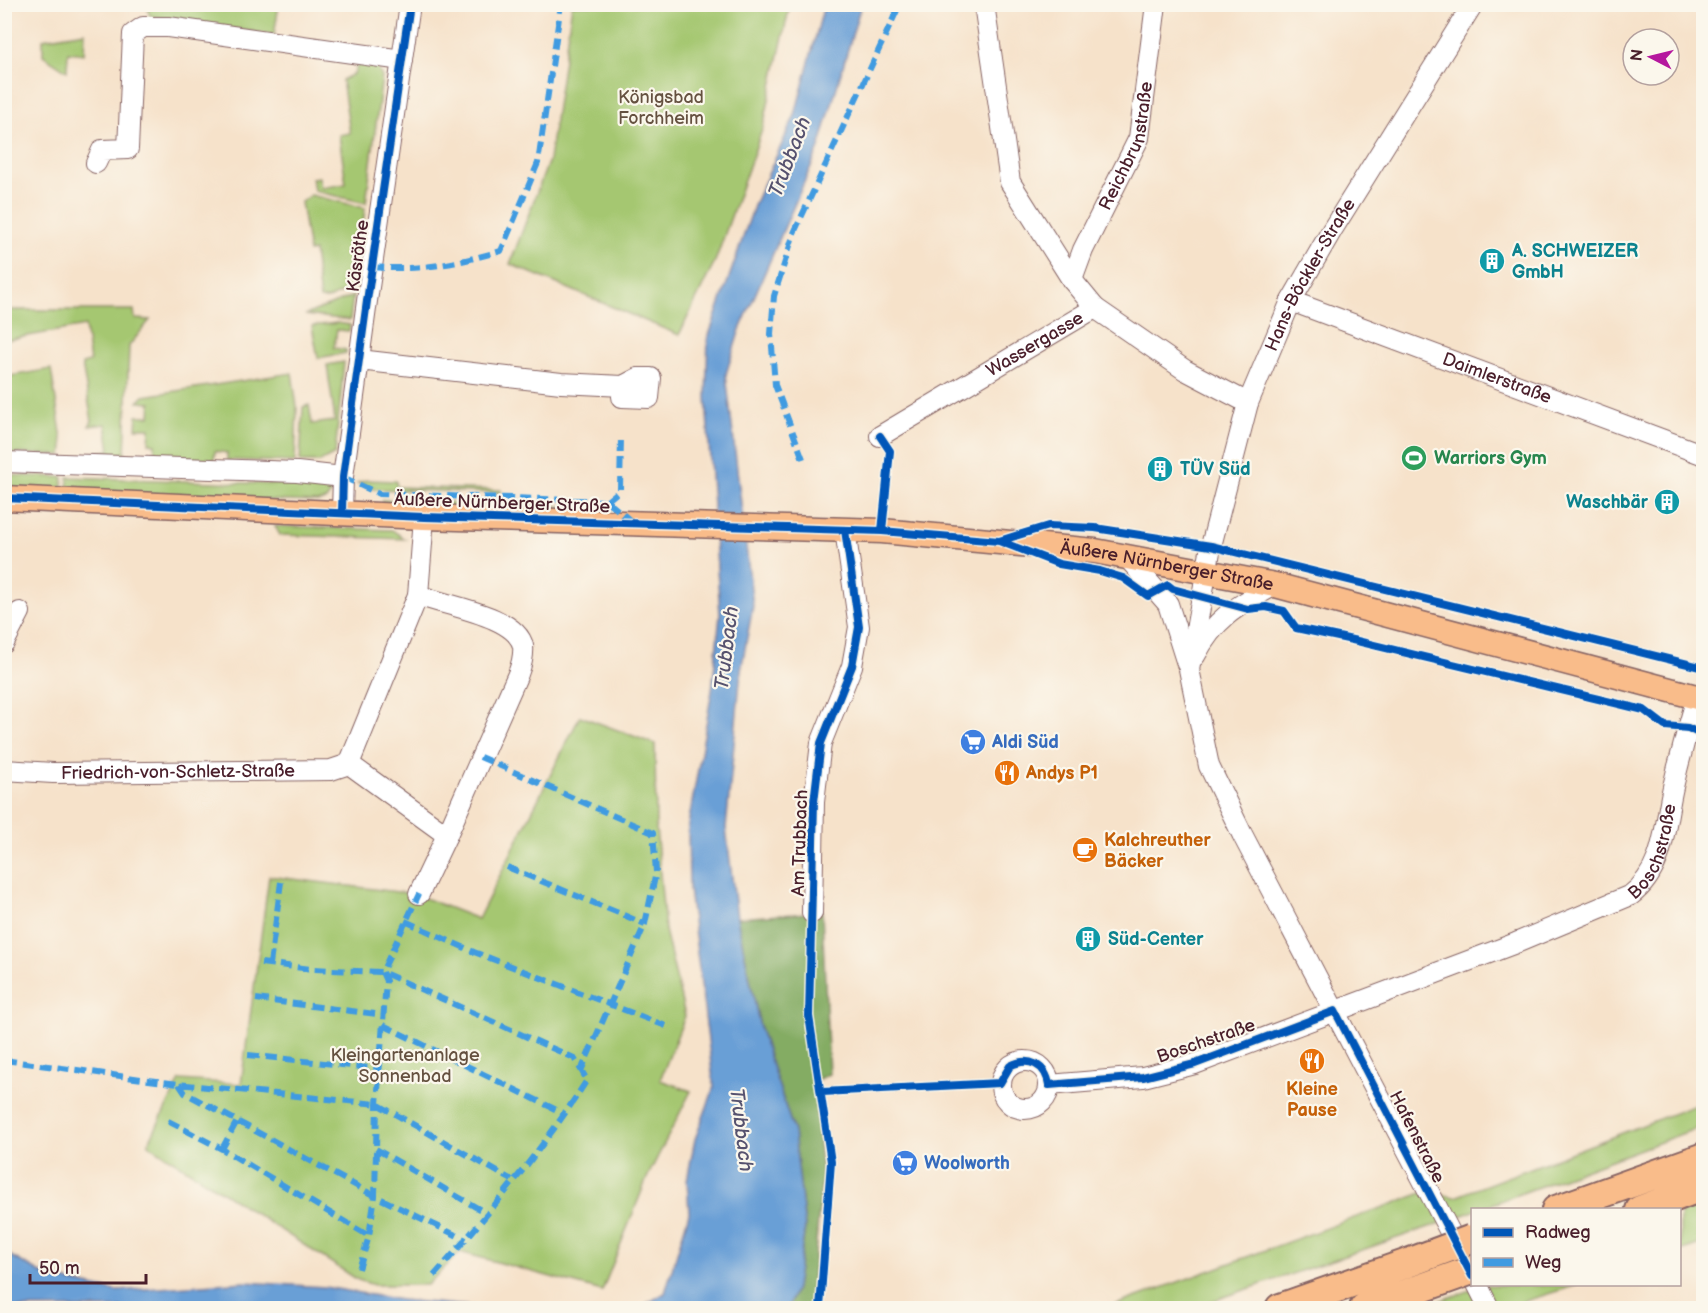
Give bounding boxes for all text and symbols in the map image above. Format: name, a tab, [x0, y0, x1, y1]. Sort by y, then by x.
north arrow	[1621, 27, 1681, 87]
text: N	[1627, 48, 1648, 62]
street label: Reichbrunstraße	[1094, 80, 1157, 213]
park label: Königsbad Forchheim	[618, 87, 704, 129]
water label: Trubbach	[764, 113, 816, 201]
street label: Hans-Böckler-Straße	[1261, 194, 1360, 354]
street label: Käsröthe	[343, 218, 374, 293]
place label: A. SCHWEIZER GmbH	[1511, 241, 1638, 283]
building icon: A. SCHWEIZER GmbH	[1477, 246, 1507, 276]
street label: Wassergasse	[982, 307, 1087, 381]
street label: Daimlerstraße	[1440, 348, 1555, 408]
sports icon: Warriors Gym	[1399, 443, 1429, 473]
place label: Warriors Gym	[1434, 448, 1547, 469]
building icon: TÜV Süd	[1145, 454, 1175, 484]
place label: TÜV Süd	[1180, 458, 1251, 480]
building icon: Waschbär	[1652, 487, 1682, 517]
street label: Äußere Nürnberger Straße	[394, 488, 611, 517]
place label: Waschbär	[1566, 492, 1649, 513]
street label: Äußere Nürnberger Straße	[1059, 536, 1276, 595]
water label: Trubbach	[710, 605, 744, 691]
supermarket icon: Aldi Süd	[958, 727, 988, 757]
place label: Aldi Süd	[991, 732, 1059, 753]
restaurant icon: Andys P1	[992, 758, 1022, 788]
street label: Friedrich-von-Schletz-Straße	[61, 760, 295, 783]
place label: Andys P1	[1025, 763, 1098, 784]
street label: Am Trubbach	[788, 789, 812, 897]
street label: Boschstraße	[1624, 802, 1680, 904]
place label: Kalchreuther Bäcker	[1104, 830, 1211, 872]
cafe icon: Kalchreuther Bäcker	[1070, 835, 1100, 865]
building icon: Süd-Center	[1073, 924, 1103, 954]
place label: Süd-Center	[1108, 929, 1204, 950]
street label: Boschstraße	[1154, 1014, 1258, 1068]
park label: Kleingartenanlage Sonnenbad	[330, 1045, 480, 1087]
restaurant icon: Kleine Pause	[1297, 1046, 1327, 1076]
place label: Kleine Pause	[1286, 1079, 1338, 1121]
water label: Trubbach	[724, 1087, 758, 1173]
street label: Hafenstraße	[1385, 1087, 1449, 1187]
supermarket icon: Woolworth	[890, 1148, 920, 1178]
place label: Woolworth	[924, 1153, 1010, 1174]
legend	[1471, 1208, 1681, 1286]
text: Radweg	[1525, 1222, 1591, 1243]
scale bar	[30, 1247, 146, 1285]
text: Weg	[1525, 1252, 1561, 1273]
text: 50 m	[39, 1258, 80, 1279]

